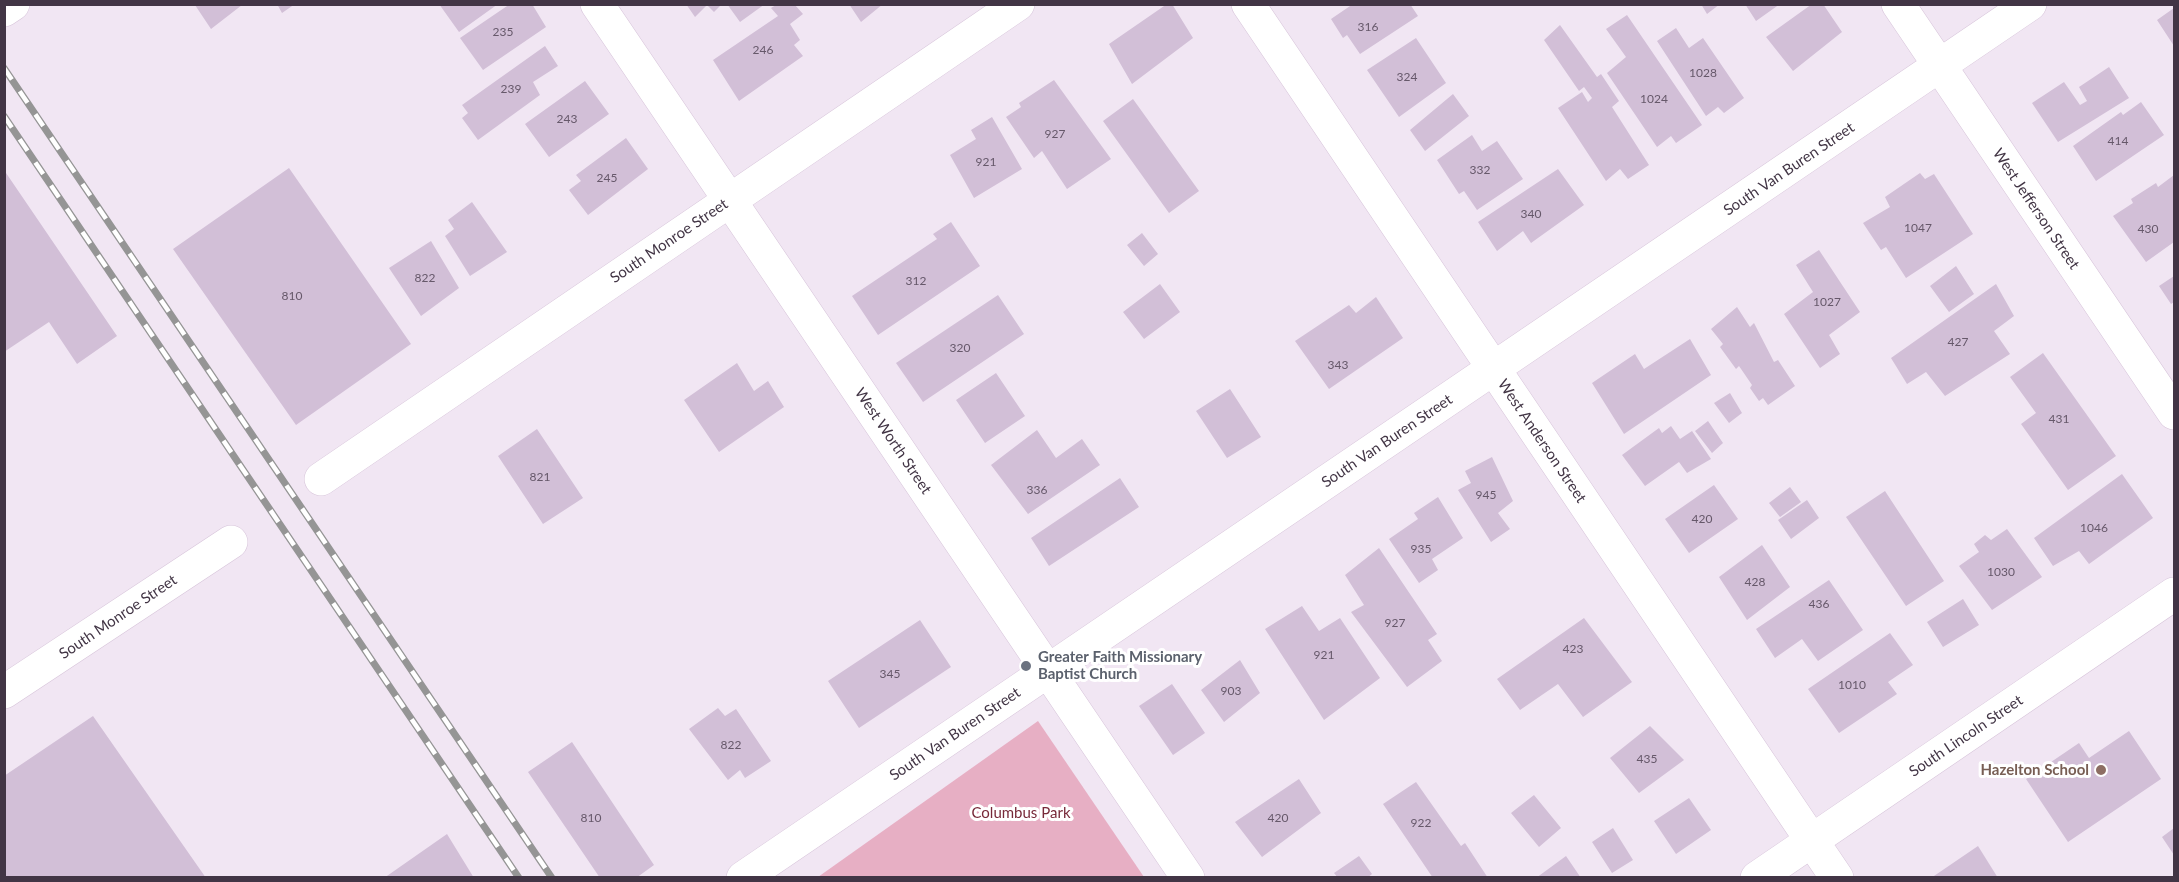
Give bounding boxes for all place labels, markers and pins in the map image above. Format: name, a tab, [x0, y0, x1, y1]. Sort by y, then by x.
place label: Greater Faith Missionary Baptist Church	[1038, 648, 1202, 683]
marker: Greater Faith Missionary Baptist Church	[1019, 659, 1033, 673]
place label: Hazelton School	[1980, 761, 2089, 779]
marker: Hazelton School	[2094, 763, 2108, 777]

